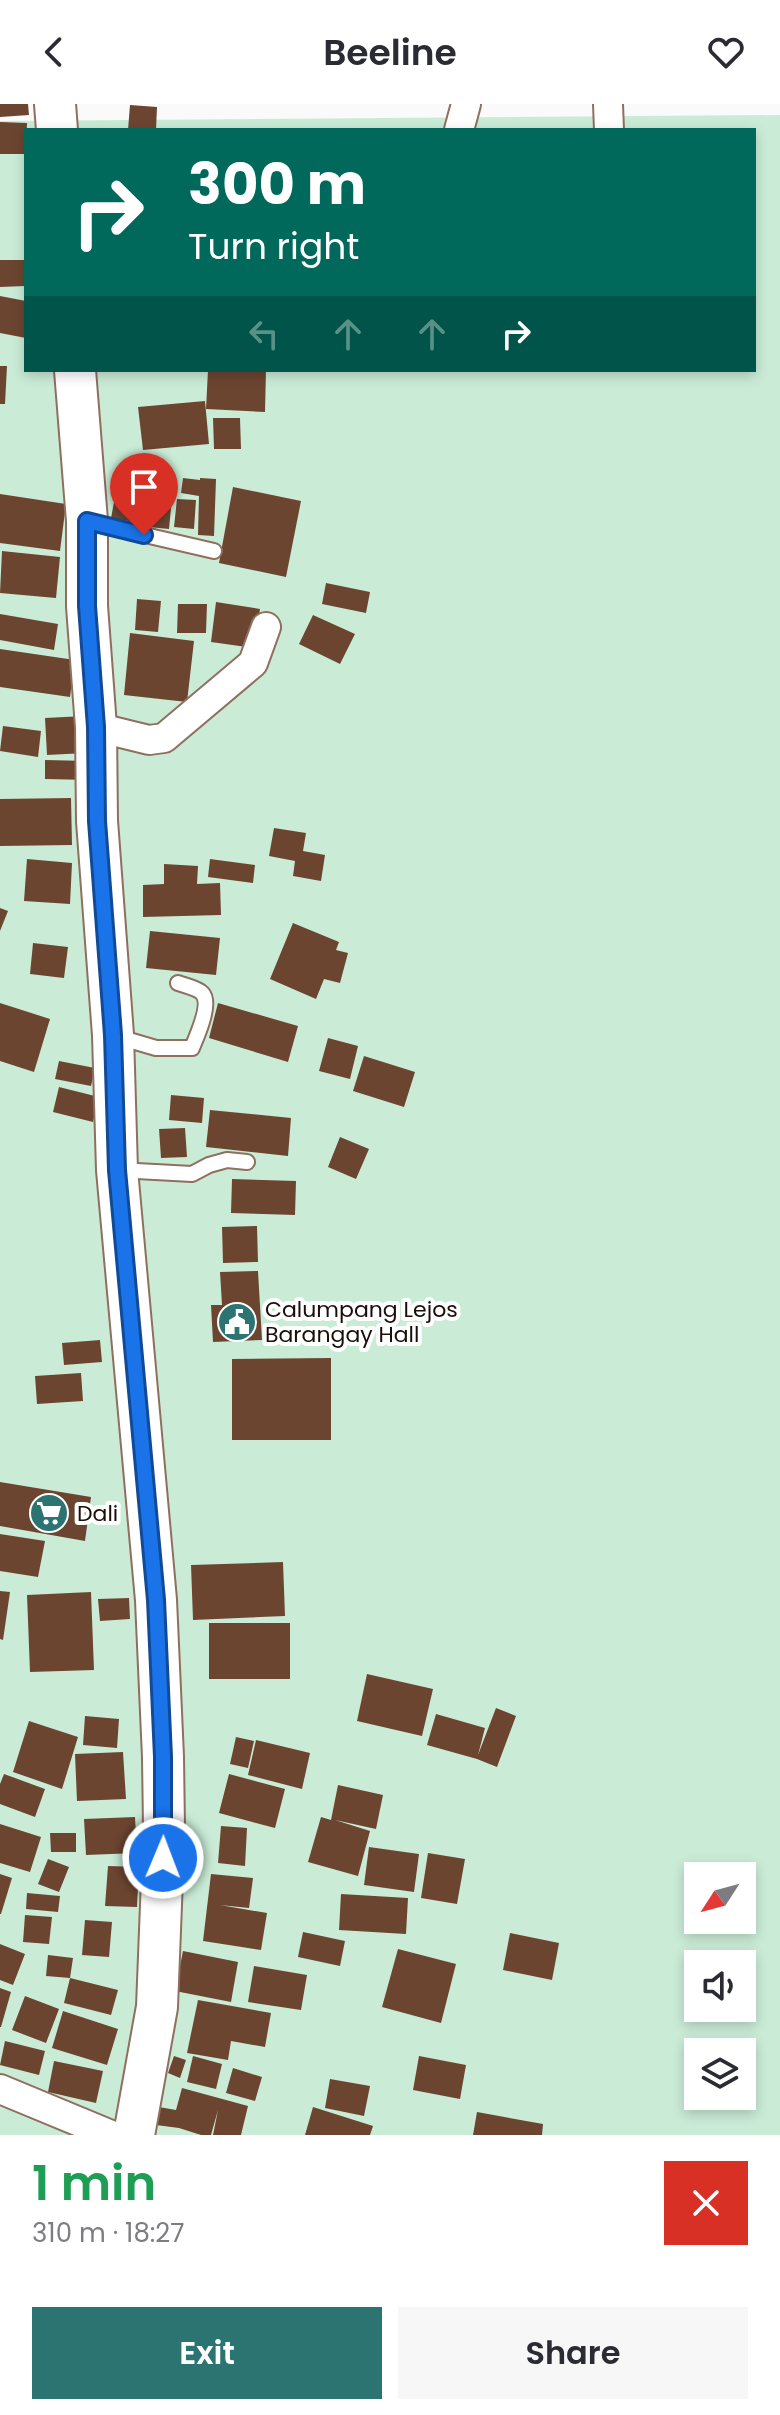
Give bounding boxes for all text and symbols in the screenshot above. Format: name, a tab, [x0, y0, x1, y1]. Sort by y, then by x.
text: Beeline	[323, 27, 457, 78]
icon: back	[32, 30, 76, 74]
icon: heart	[704, 30, 748, 74]
text: 300 m	[188, 145, 366, 224]
icon: right	[56, 160, 160, 264]
text: Turn right	[188, 221, 359, 272]
icon: left	[242, 312, 286, 356]
icon: ahead	[326, 312, 370, 356]
icon: ahead	[410, 312, 454, 356]
icon: right	[494, 312, 538, 356]
pin	[110, 453, 178, 535]
icon: arrive	[122, 465, 166, 509]
place label: Calumpang Lejos Barangay Hall	[265, 1294, 458, 1350]
public building icon: Calumpang Lejos Barangay Hall	[216, 1301, 258, 1343]
supermarket icon: Dali	[28, 1492, 70, 1534]
place label: Dali	[77, 1498, 118, 1529]
position arrow	[121, 1816, 205, 1900]
north arrow	[684, 1862, 756, 1934]
map controls	[684, 1862, 756, 2110]
button: sound	[684, 1950, 756, 2022]
button: layers	[684, 2038, 756, 2110]
text: 1 min	[32, 2150, 156, 2217]
button: close	[664, 2161, 748, 2245]
text: 310 m · 18:27	[32, 2215, 185, 2251]
button: Exit	[32, 2307, 382, 2399]
button: Share	[398, 2307, 748, 2399]

